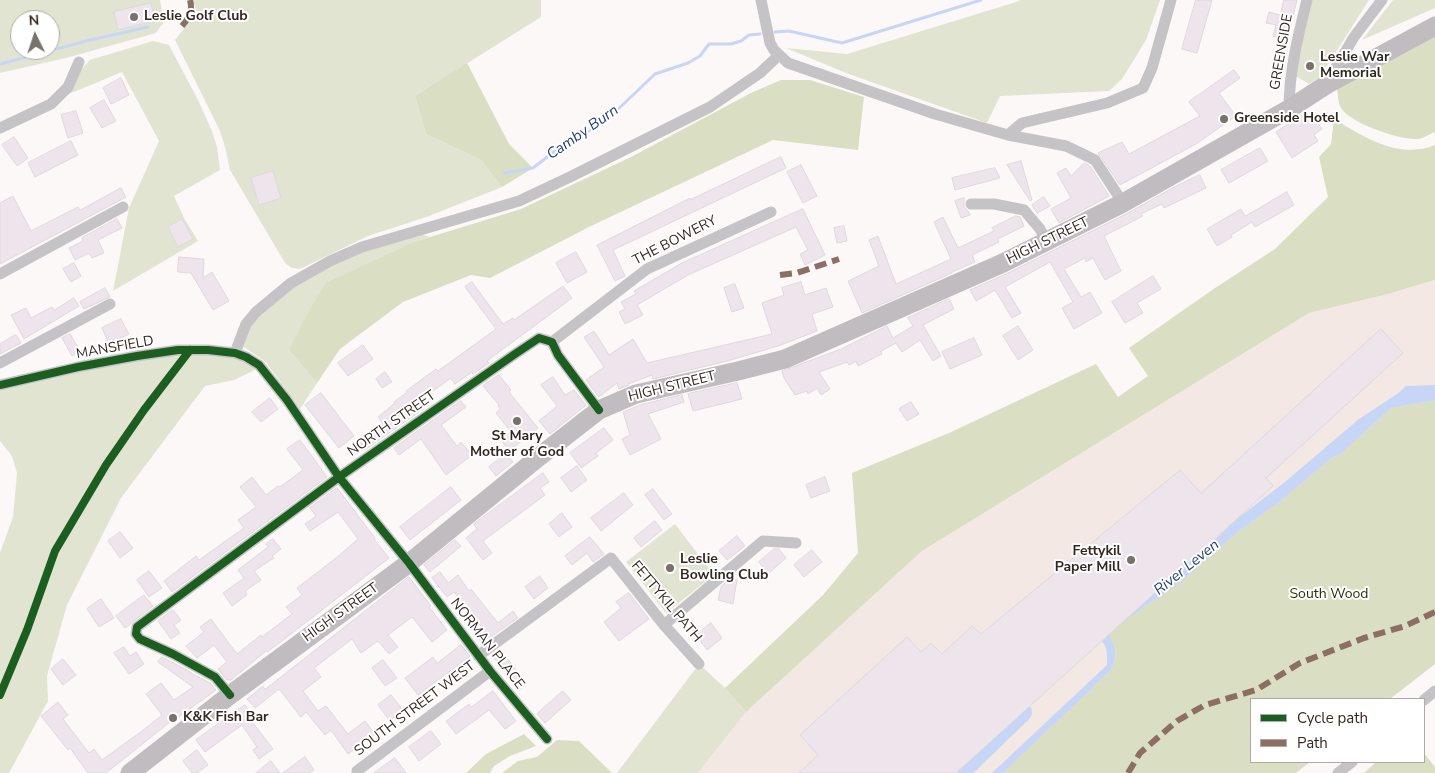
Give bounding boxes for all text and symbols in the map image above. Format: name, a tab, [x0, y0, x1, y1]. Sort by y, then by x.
place label: Leslie Golf Club	[144, 9, 248, 25]
north arrow	[10, 10, 60, 60]
text: N	[28, 11, 40, 30]
marker: Leslie Golf Club	[128, 11, 140, 23]
street label: GREENSIDE	[1267, 13, 1297, 91]
place label: Leslie War Memorial	[1320, 50, 1390, 82]
marker: Leslie War Memorial	[1304, 60, 1316, 72]
water label: Camby Burn	[544, 102, 622, 164]
place label: Greenside Hotel	[1234, 111, 1339, 127]
marker: Greenside Hotel	[1218, 113, 1230, 125]
street label: THE BOWERY	[630, 213, 720, 269]
street label: HIGH STREET	[1004, 214, 1092, 268]
street label: MANSFIELD	[75, 333, 155, 363]
street label: HIGH STREET	[627, 368, 717, 406]
street label: NORTH STREET	[345, 387, 439, 461]
marker: St Mary Mother of God	[511, 415, 523, 427]
place label: St Mary Mother of God	[470, 429, 564, 462]
water label: River Leven	[1151, 536, 1223, 600]
place label: Fettykil Paper Mill	[1055, 544, 1121, 576]
place label: Leslie Bowling Club	[680, 552, 768, 584]
marker: Fettykil Paper Mill	[1125, 554, 1137, 566]
street label: FETTYKIL PATH	[627, 558, 705, 646]
marker: Leslie Bowling Club	[664, 562, 676, 574]
street label: HIGH STREET	[300, 580, 382, 646]
park label: South Wood	[1289, 587, 1369, 603]
street label: NORMAN PLACE	[446, 595, 528, 693]
street label: SOUTH STREET WEST	[351, 658, 479, 760]
legend	[1250, 698, 1425, 763]
text: Cycle path	[1297, 708, 1368, 728]
place label: K&K Fish Bar	[183, 710, 269, 726]
marker: K&K Fish Bar	[167, 712, 179, 724]
text: Path	[1297, 733, 1328, 753]

